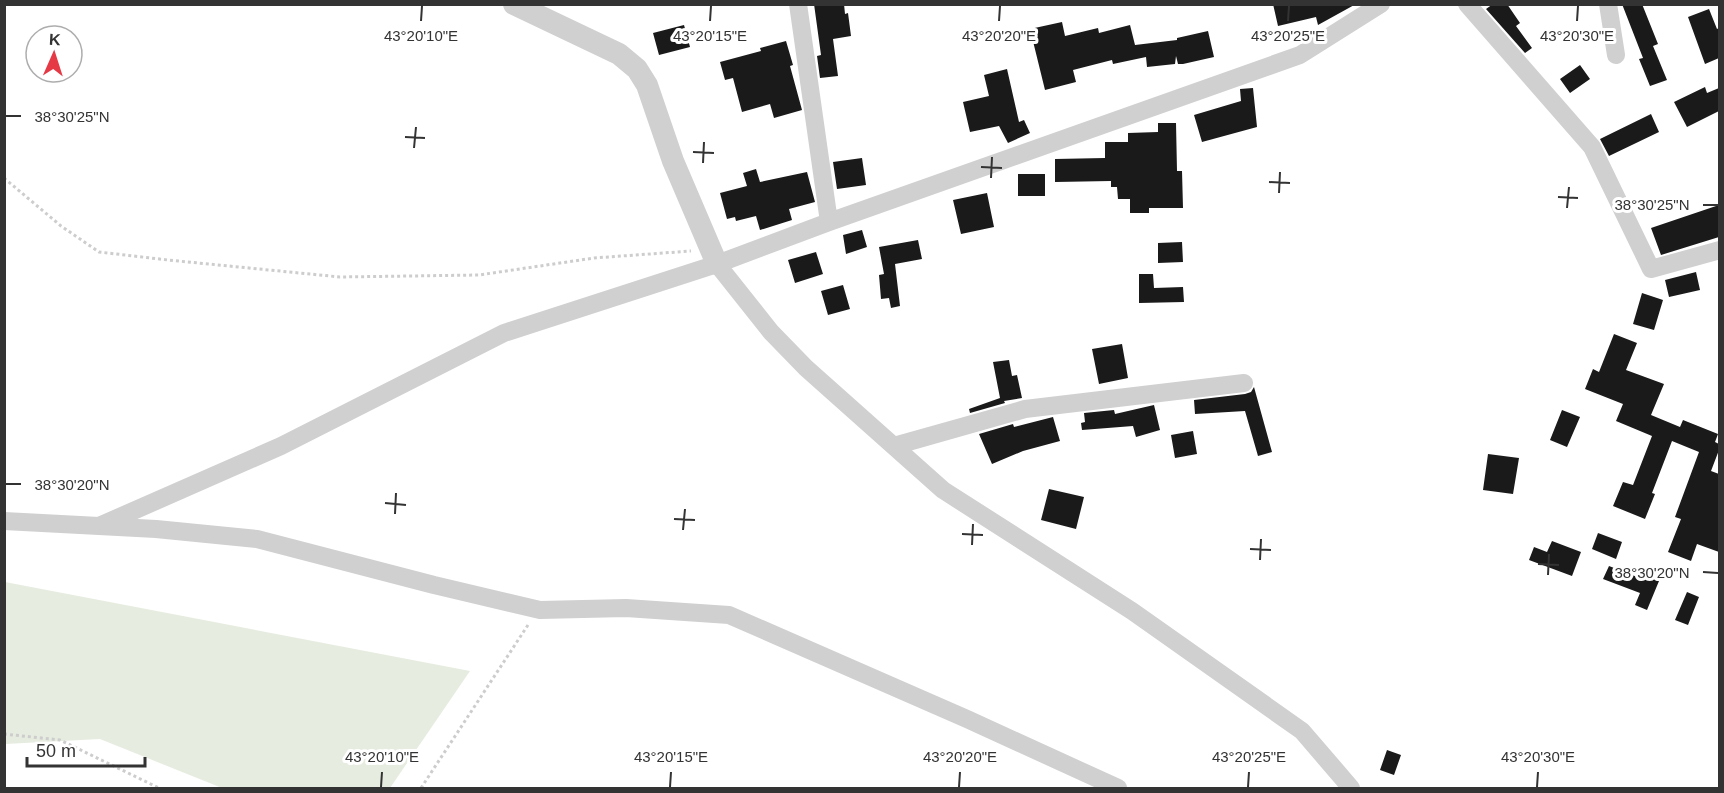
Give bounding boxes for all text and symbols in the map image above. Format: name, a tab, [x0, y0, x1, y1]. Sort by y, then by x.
north arrow	[24, 24, 84, 84]
text: 43°20'10"E	[384, 27, 458, 44]
text: 43°20'15"E	[673, 27, 747, 44]
text: 43°20'20"E	[962, 27, 1036, 44]
text: 43°20'25"E	[1251, 27, 1325, 44]
text: 43°20'30"E	[1540, 27, 1614, 44]
text: K	[49, 31, 61, 48]
text: 38°30'25"N	[34, 108, 110, 125]
text: 38°30'25"N	[1614, 196, 1690, 213]
text: 38°30'20"N	[34, 476, 110, 493]
text: 38°30'20"N	[1614, 564, 1690, 581]
scale bar	[27, 730, 146, 768]
text: 50 m	[36, 741, 76, 761]
text: 43°20'10"E	[345, 748, 419, 765]
text: 43°20'15"E	[634, 748, 708, 765]
text: 43°20'20"E	[923, 748, 997, 765]
text: 43°20'25"E	[1212, 748, 1286, 765]
text: 43°20'30"E	[1501, 748, 1575, 765]

